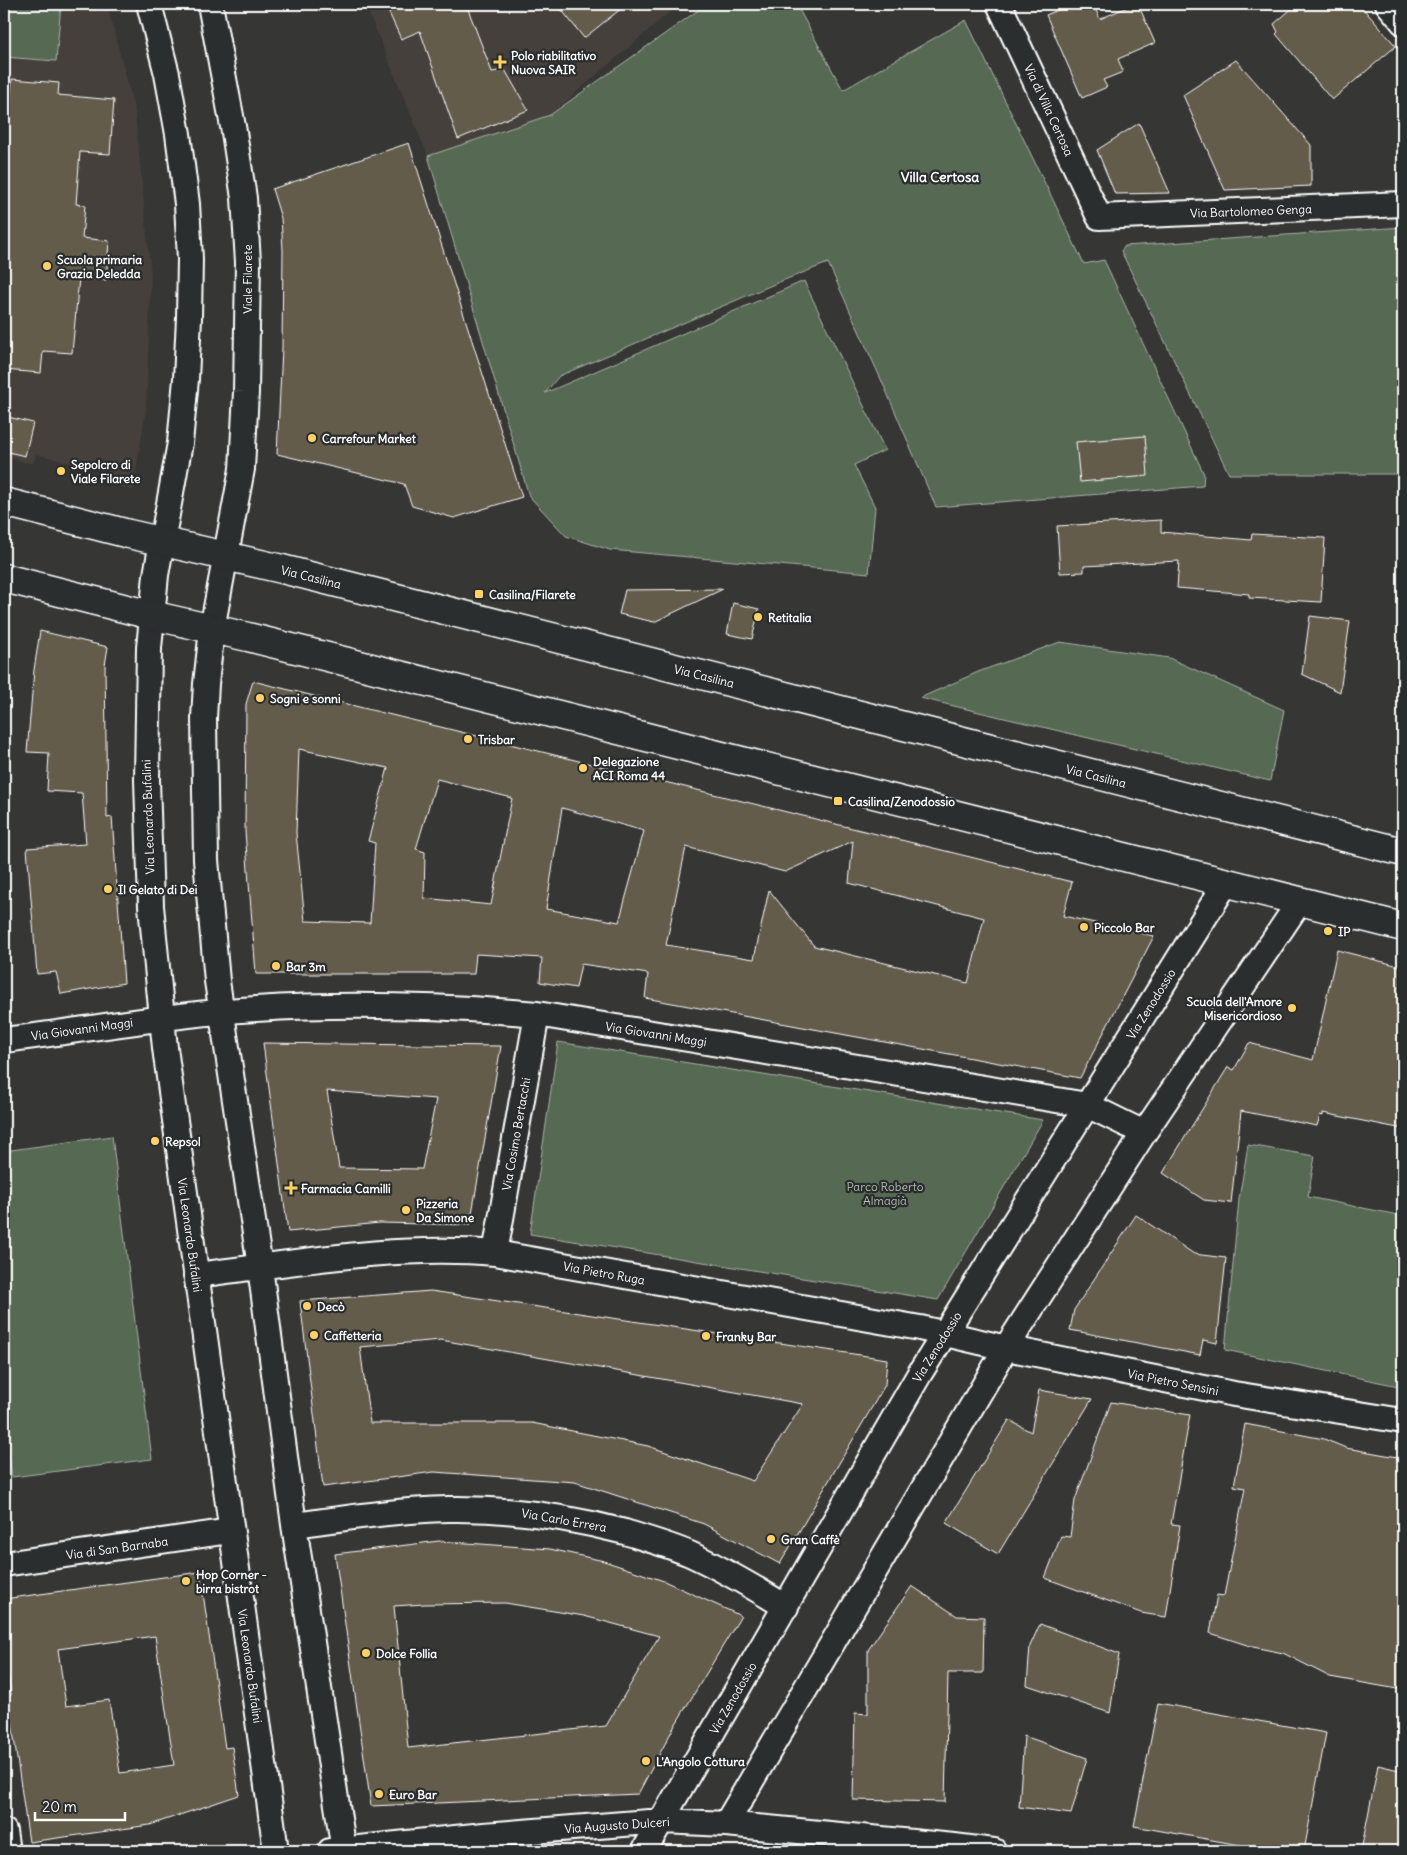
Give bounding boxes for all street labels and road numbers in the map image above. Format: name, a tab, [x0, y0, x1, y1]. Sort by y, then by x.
street label: Via di Villa Certosa	[1021, 62, 1077, 159]
street label: Via Bartolomeo Genga	[1190, 201, 1312, 221]
street label: Viale Filarete	[240, 244, 255, 314]
street label: Via Casilina	[279, 562, 343, 592]
street label: Via Casilina	[672, 661, 736, 691]
street label: Via Leonardo Bufalini	[138, 759, 158, 875]
street label: Via Casilina	[1064, 761, 1128, 791]
street label: Via Zenodossio	[1123, 966, 1179, 1042]
street label: Via Giovanni Maggi	[30, 1014, 134, 1044]
street label: Via Giovanni Maggi	[604, 1019, 708, 1049]
street label: Via Cosimo Bertacchi	[499, 1076, 533, 1192]
street label: Via Leonardo Bufalini	[175, 1177, 205, 1293]
street label: Via Pietro Ruga	[562, 1258, 646, 1288]
street label: Via Zenodossio	[909, 1309, 965, 1385]
street label: Via Pietro Sensini	[1126, 1366, 1220, 1398]
street label: Via Carlo Errera	[520, 1505, 608, 1535]
street label: Via di San Barnaba	[65, 1533, 169, 1563]
street label: Via Leonardo Bufalini	[235, 1608, 265, 1724]
street label: Via Zenodossio	[706, 1659, 760, 1737]
street label: Via Augusto Dulceri	[564, 1814, 670, 1836]

